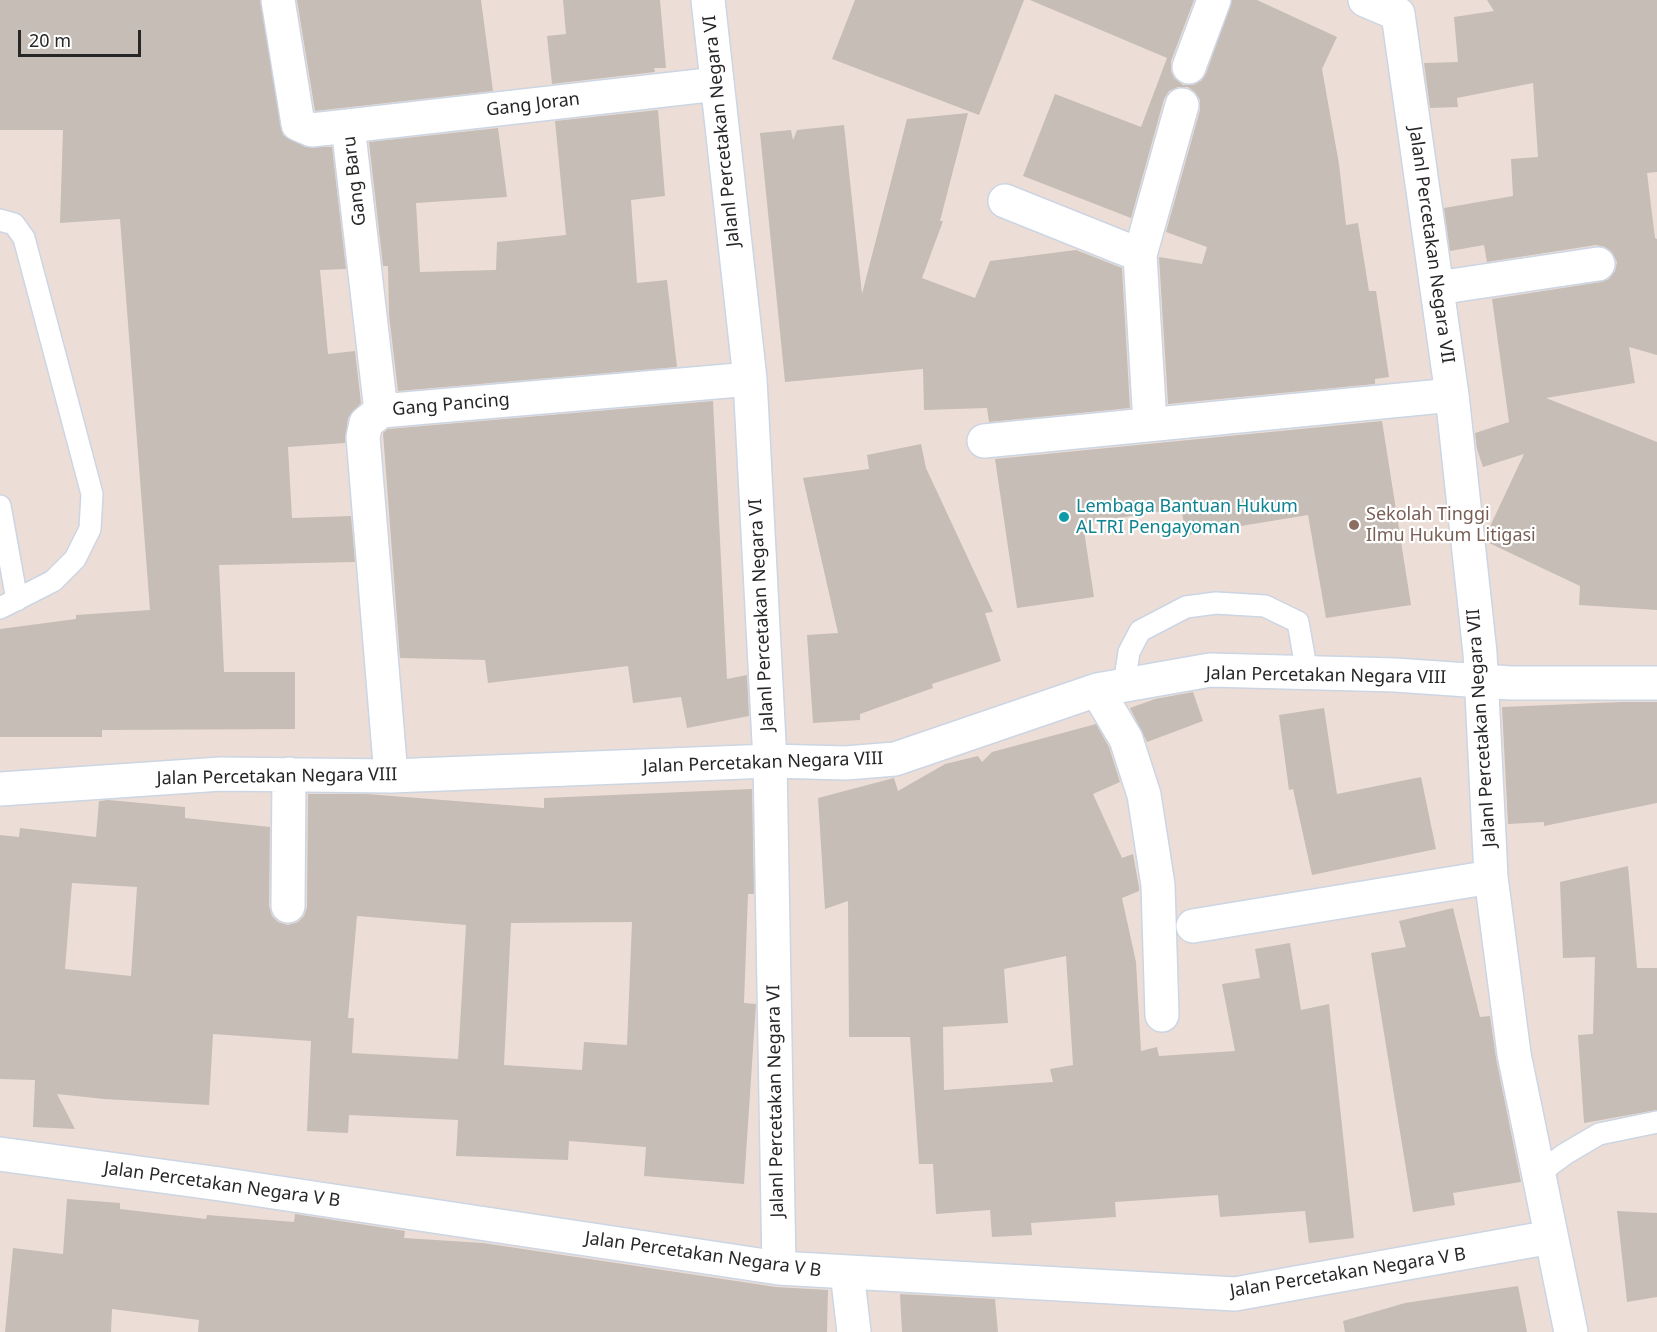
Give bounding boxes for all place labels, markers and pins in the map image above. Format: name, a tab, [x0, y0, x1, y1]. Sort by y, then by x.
place label: Lembaga Bantuan Hukum ALTRI Pengayoman	[1076, 496, 1298, 538]
place label: Sekolah Tinggi Ilmu Hukum Litigasi	[1366, 504, 1536, 546]
marker: Lembaga Bantuan Hukum ALTRI Pengayoman	[1057, 510, 1071, 524]
marker: Sekolah Tinggi Ilmu Hukum Litigasi	[1347, 518, 1361, 532]

